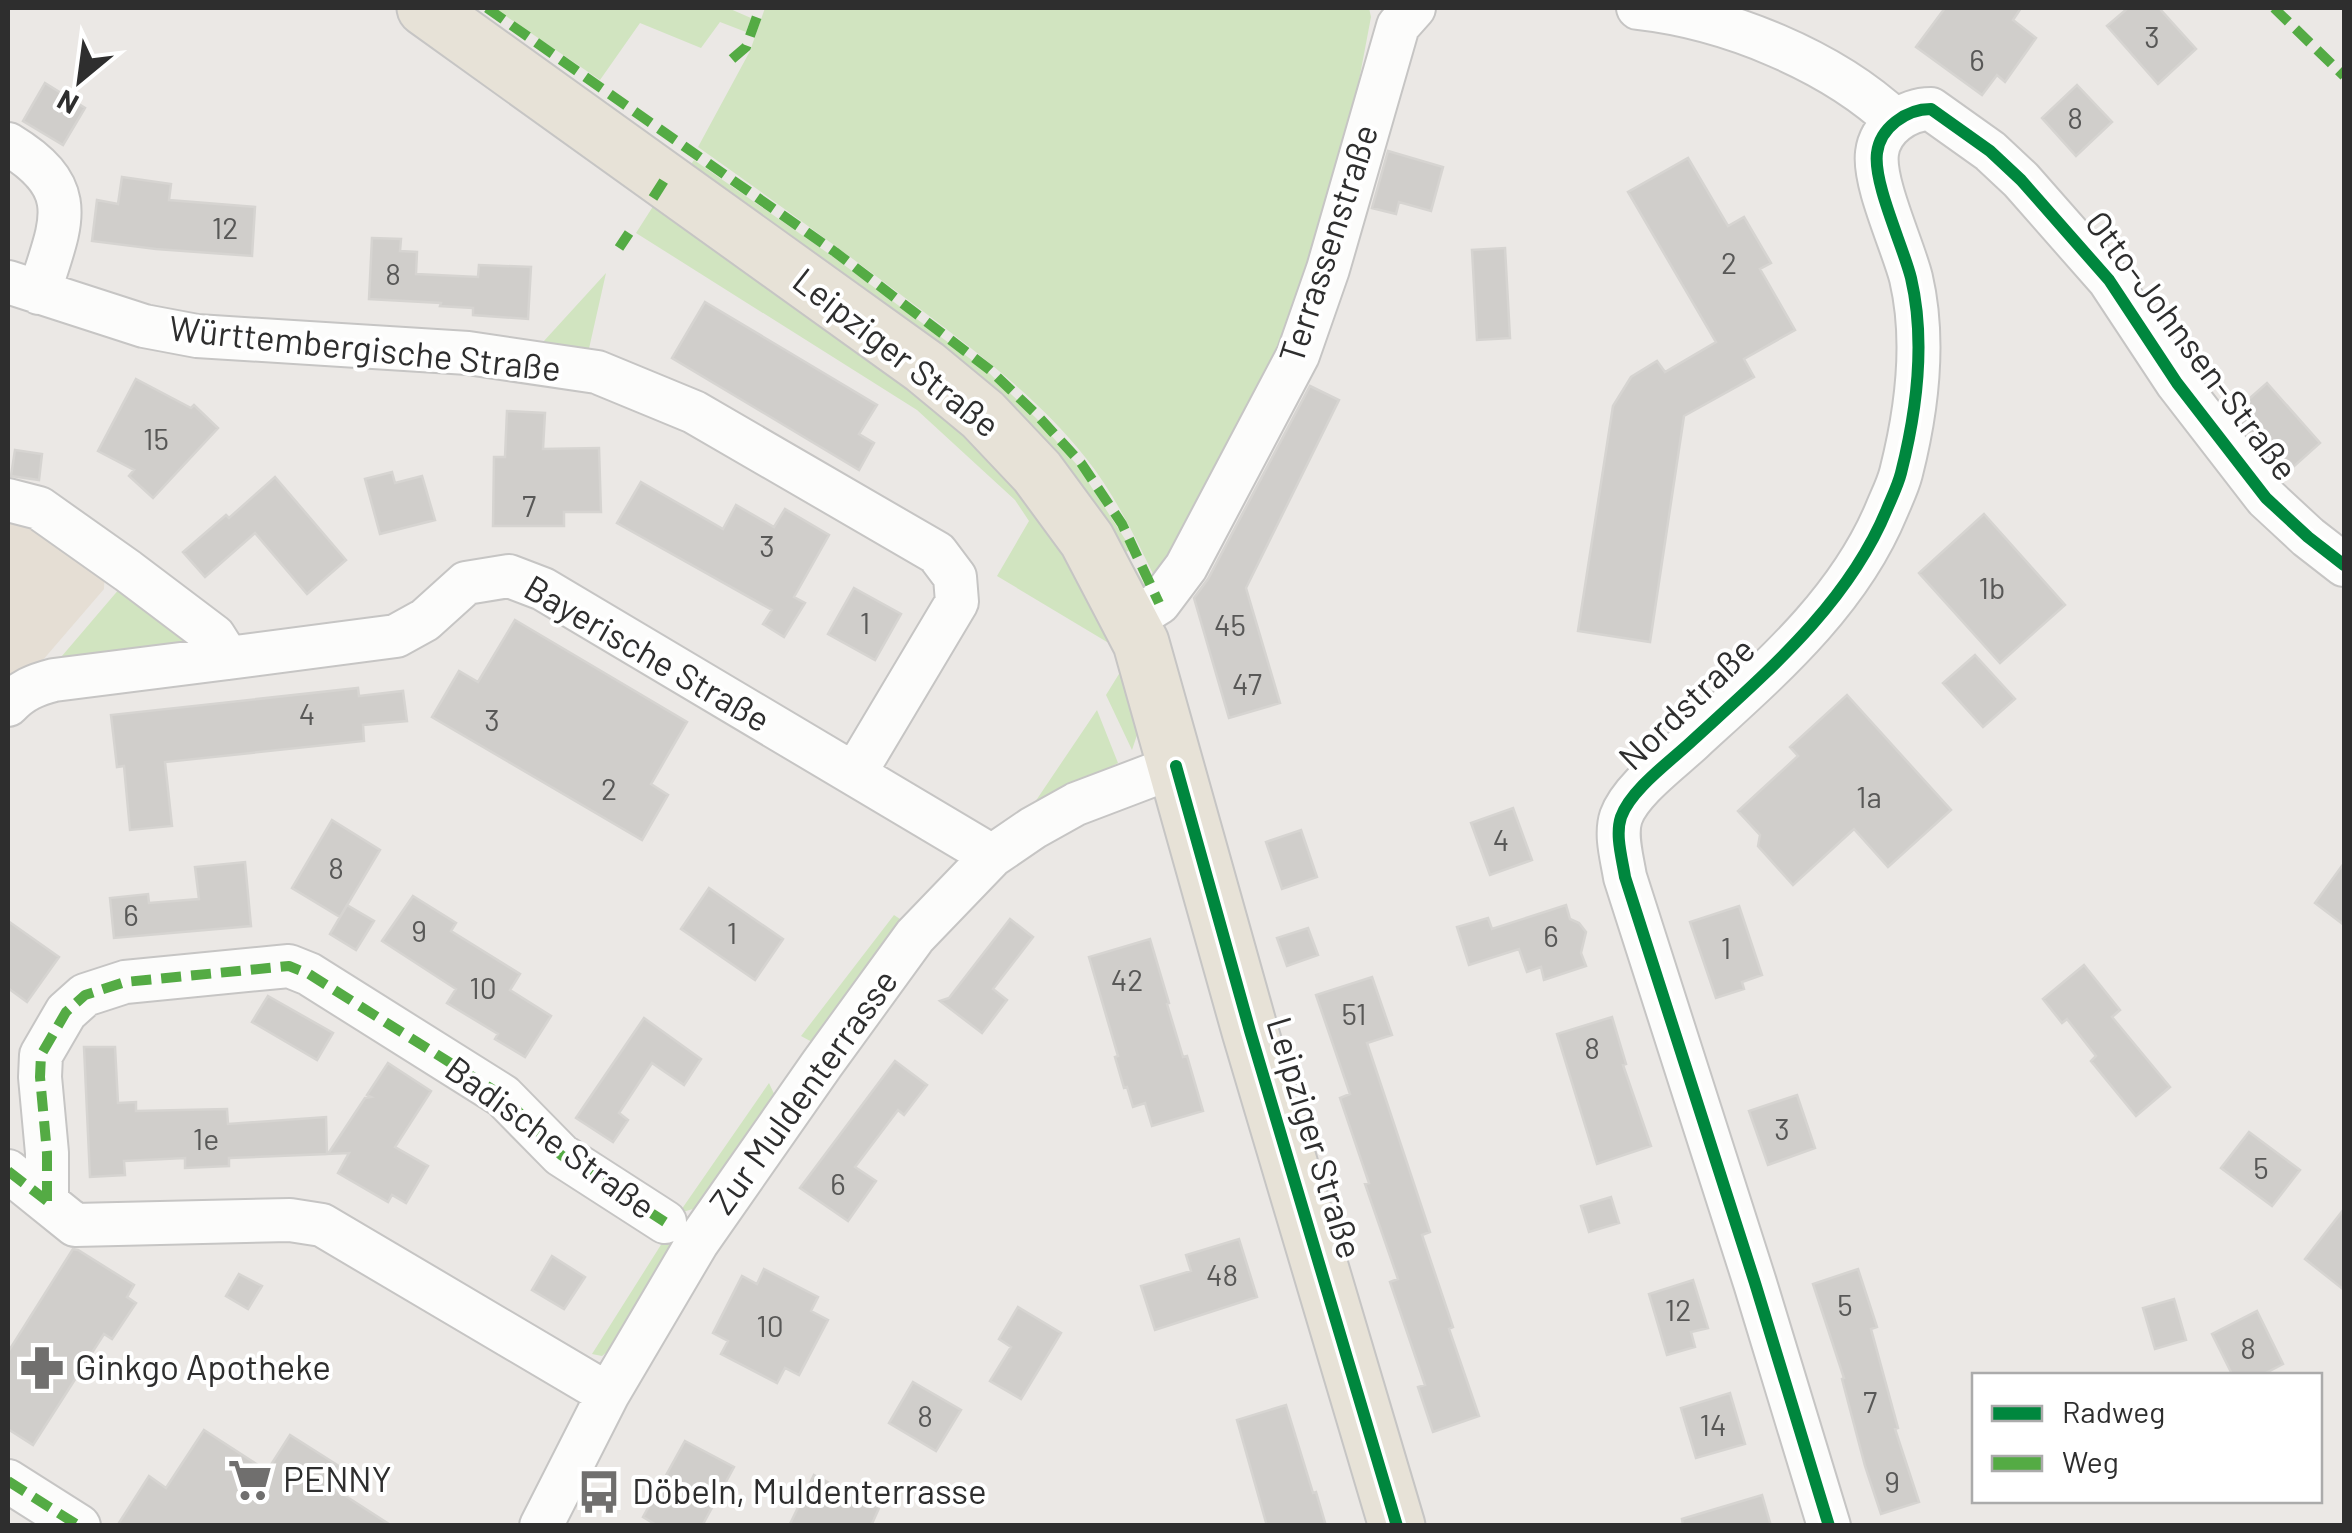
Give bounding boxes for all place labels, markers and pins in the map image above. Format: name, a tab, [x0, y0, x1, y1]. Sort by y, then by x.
pharmacy icon: Ginkgo Apotheke	[18, 1344, 66, 1392]
place label: Ginkgo Apotheke	[75, 1345, 331, 1387]
supermarket icon: PENNY	[226, 1456, 274, 1504]
place label: PENNY	[283, 1457, 392, 1499]
bus stop icon: Döbeln, Muldenterrasse	[575, 1468, 623, 1516]
place label: Döbeln, Muldenterrasse	[632, 1469, 987, 1511]

